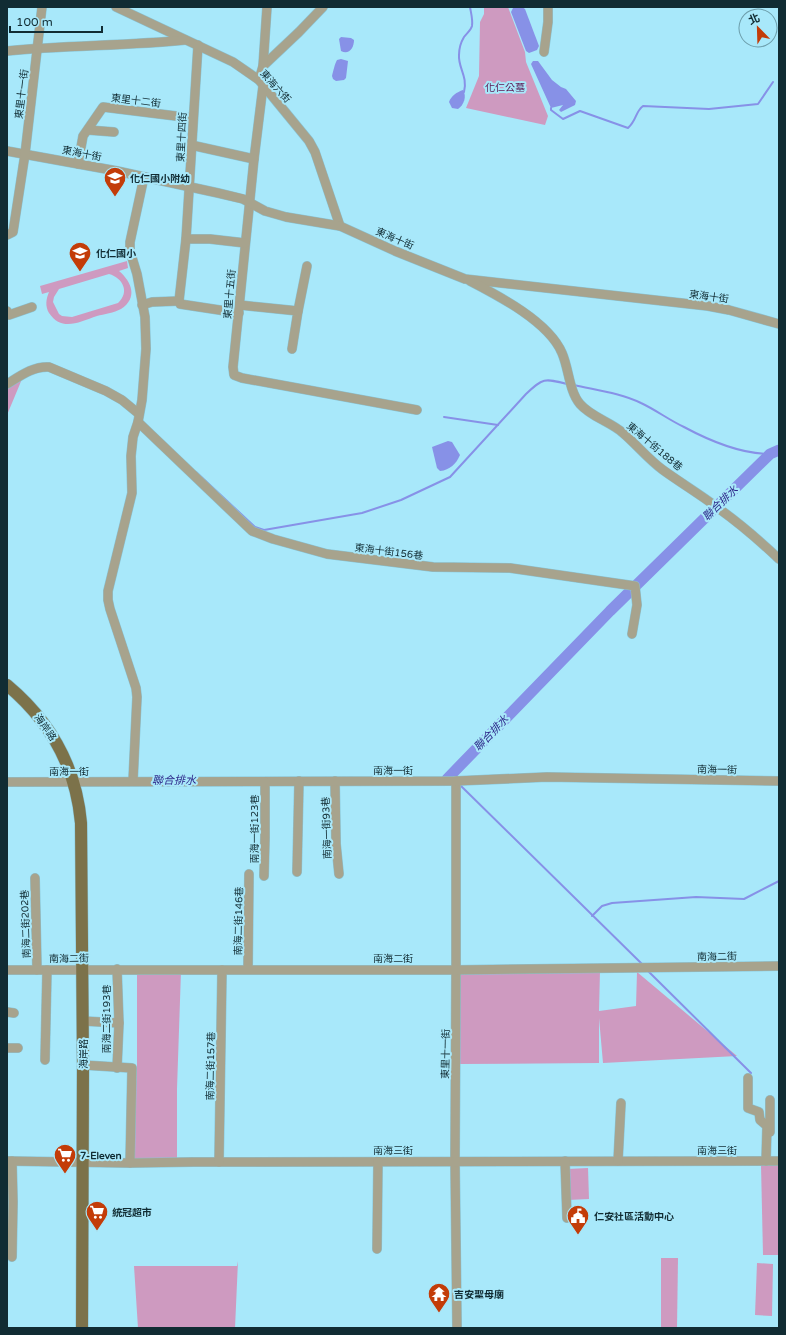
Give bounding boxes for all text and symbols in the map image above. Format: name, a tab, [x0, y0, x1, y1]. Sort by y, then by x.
scale bar	[10, 8, 102, 34]
north arrow	[738, 8, 778, 48]
text: 北	[747, 11, 762, 27]
text: 100 m	[16, 15, 53, 29]
street label: 東海六街	[257, 68, 293, 106]
street label: 東里十一街	[13, 69, 31, 120]
park label: 化仁公墓	[485, 82, 525, 94]
street label: 東里十二街	[110, 92, 161, 110]
street label: 東里十四街	[175, 112, 189, 162]
street label: 東海十街	[61, 144, 103, 164]
school or university icon: 化仁國小附幼	[102, 165, 128, 198]
place label: 化仁國小附幼	[130, 173, 190, 185]
street label: 東海十街	[374, 226, 415, 252]
school or university icon: 化仁國小	[67, 240, 93, 273]
place label: 化仁國小	[96, 248, 137, 260]
street label: 東里十五街	[222, 269, 238, 320]
street label: 東海十街	[688, 288, 730, 306]
street label: 東海十街188巷	[624, 420, 685, 473]
water label: 聯合排水	[700, 483, 741, 523]
street label: 東海十街156巷	[354, 542, 424, 562]
street label: 海岸路	[32, 712, 59, 743]
water label: 聯合排水	[471, 712, 512, 754]
street label: 南海一街	[697, 764, 737, 776]
street label: 南海一街	[373, 765, 413, 777]
street label: 南海一街	[49, 766, 89, 778]
water label: 聯合排水	[152, 774, 197, 787]
street label: 南海一街123巷	[249, 795, 261, 863]
street label: 南海一街93巷	[320, 796, 334, 859]
street label: 南海二街146巷	[232, 886, 246, 956]
street label: 南海二街202巷	[19, 889, 33, 959]
street label: 南海二街	[697, 951, 737, 963]
street label: 南海二街	[49, 953, 89, 965]
street label: 南海二街	[373, 953, 413, 965]
street label: 南海二街193巷	[101, 985, 113, 1053]
street label: 東里十一街	[440, 1029, 452, 1079]
street label: 南海二街157巷	[204, 1031, 218, 1101]
street label: 海岸路	[78, 1039, 90, 1069]
supermarket icon: 7-Eleven	[52, 1142, 78, 1175]
street label: 南海三街	[373, 1145, 413, 1157]
street label: 南海三街	[697, 1145, 737, 1157]
place label: 7-Eleven	[80, 1150, 122, 1162]
supermarket icon: 統冠超市	[84, 1199, 110, 1232]
public building icon: 仁安社區活動中心	[565, 1203, 591, 1236]
place label: 統冠超市	[112, 1207, 152, 1219]
place label: 仁安社區活動中心	[594, 1211, 674, 1223]
temple icon: 吉安聖母廟	[426, 1281, 452, 1314]
place label: 吉安聖母廟	[454, 1289, 504, 1301]

